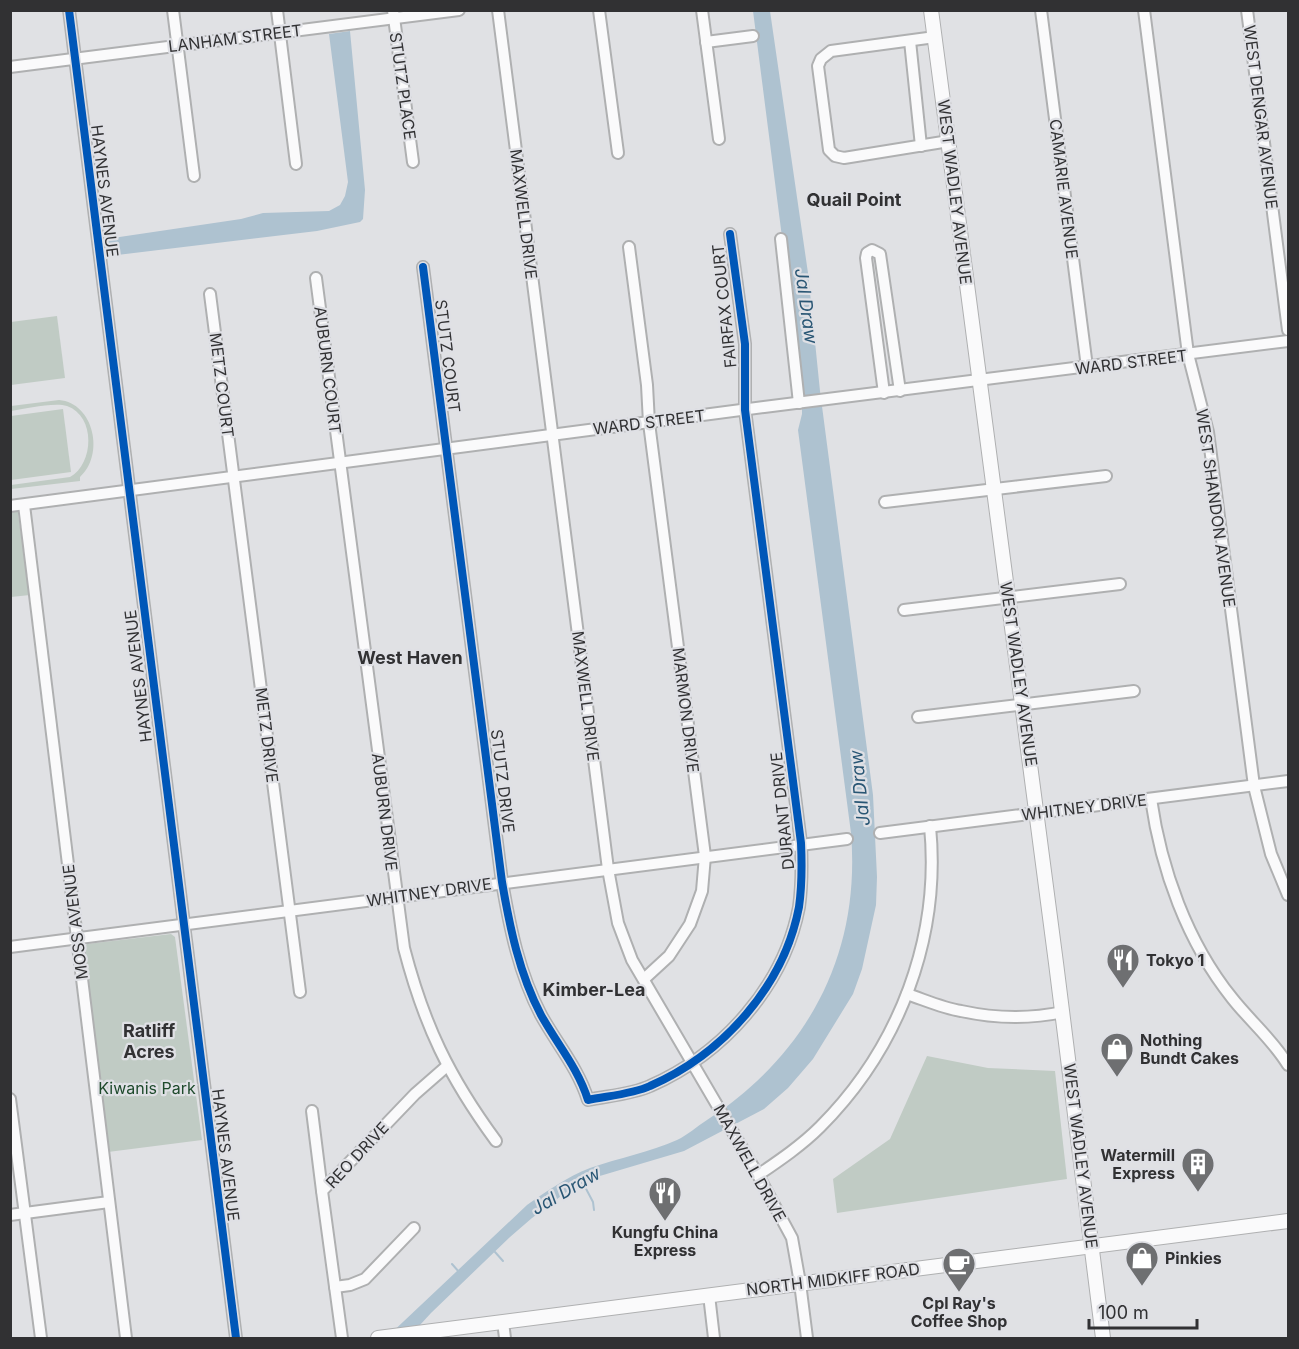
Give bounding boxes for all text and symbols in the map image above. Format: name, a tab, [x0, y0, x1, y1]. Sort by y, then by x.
street label: LANHAM STREET	[167, 20, 303, 56]
street label: WEST DENGAR AVENUE	[1240, 24, 1282, 210]
street label: STUTZ PLACE	[386, 31, 420, 141]
street label: WEST WADLEY AVENUE	[934, 98, 976, 286]
street label: CAMARIE AVENUE	[1045, 118, 1083, 260]
street label: HAYNES AVENUE	[87, 124, 123, 258]
street label: MAXWELL DRIVE	[506, 148, 542, 280]
district label: Quail Point	[807, 189, 902, 210]
street label: FAIRFAX COURT	[708, 243, 740, 369]
water label: Jal Draw	[791, 267, 822, 345]
street label: STUTZ COURT	[431, 298, 465, 414]
street label: AUBURN COURT	[310, 305, 346, 435]
street label: METZ COURT	[206, 331, 238, 439]
street label: WARD STREET	[1074, 345, 1188, 379]
street label: WARD STREET	[592, 405, 706, 439]
street label: WEST SHANDON AVENUE	[1192, 407, 1240, 609]
street label: WEST WADLEY AVENUE	[996, 580, 1042, 768]
street label: HAYNES AVENUE	[120, 609, 156, 743]
street label: MAXWELL DRIVE	[568, 630, 604, 762]
street label: MARMON DRIVE	[668, 646, 704, 774]
district label: West Haven	[357, 647, 463, 668]
street label: METZ DRIVE	[251, 686, 283, 784]
street label: STUTZ DRIVE	[487, 728, 519, 834]
water label: Jal Draw	[845, 749, 874, 827]
street label: DURANT DRIVE	[766, 751, 798, 871]
street label: AUBURN DRIVE	[368, 752, 402, 872]
street label: WHITNEY DRIVE	[1020, 789, 1148, 825]
street label: MOSS AVENUE	[58, 863, 92, 981]
street label: WHITNEY DRIVE	[365, 873, 493, 911]
restaurant icon: Tokyo 1	[1105, 942, 1141, 989]
place label: Tokyo 1	[1146, 950, 1205, 970]
district label: Kimber-Lea	[542, 979, 646, 1000]
district label: Ratliff Acres	[123, 1020, 175, 1062]
place label: Nothing Bundt Cakes	[1140, 1030, 1239, 1068]
shop icon: Nothing Bundt Cakes	[1099, 1031, 1135, 1078]
street label: WEST WADLEY AVENUE	[1060, 1062, 1102, 1250]
park label: Kiwanis Park	[98, 1078, 196, 1098]
street label: HAYNES AVENUE	[208, 1088, 244, 1222]
street label: MAXWELL DRIVE	[709, 1101, 791, 1225]
street label: REO DRIVE	[321, 1118, 393, 1192]
place label: Watermill Express	[1101, 1145, 1175, 1183]
building icon: Watermill Express	[1180, 1146, 1216, 1193]
water label: Jal Draw	[528, 1162, 604, 1219]
restaurant icon: Kungfu China Express	[647, 1175, 683, 1222]
place label: Kungfu China Express	[612, 1222, 718, 1260]
shop icon: Pinkies	[1124, 1240, 1160, 1287]
cafe icon: Cpl Ray's Coffee Shop	[941, 1246, 977, 1293]
place label: Pinkies	[1165, 1248, 1222, 1268]
street label: NORTH MIDKIFF ROAD	[745, 1258, 921, 1300]
scale bar	[1089, 1292, 1197, 1330]
place label: Cpl Ray's Coffee Shop	[911, 1293, 1007, 1331]
text: 100 m	[1098, 1302, 1149, 1323]

